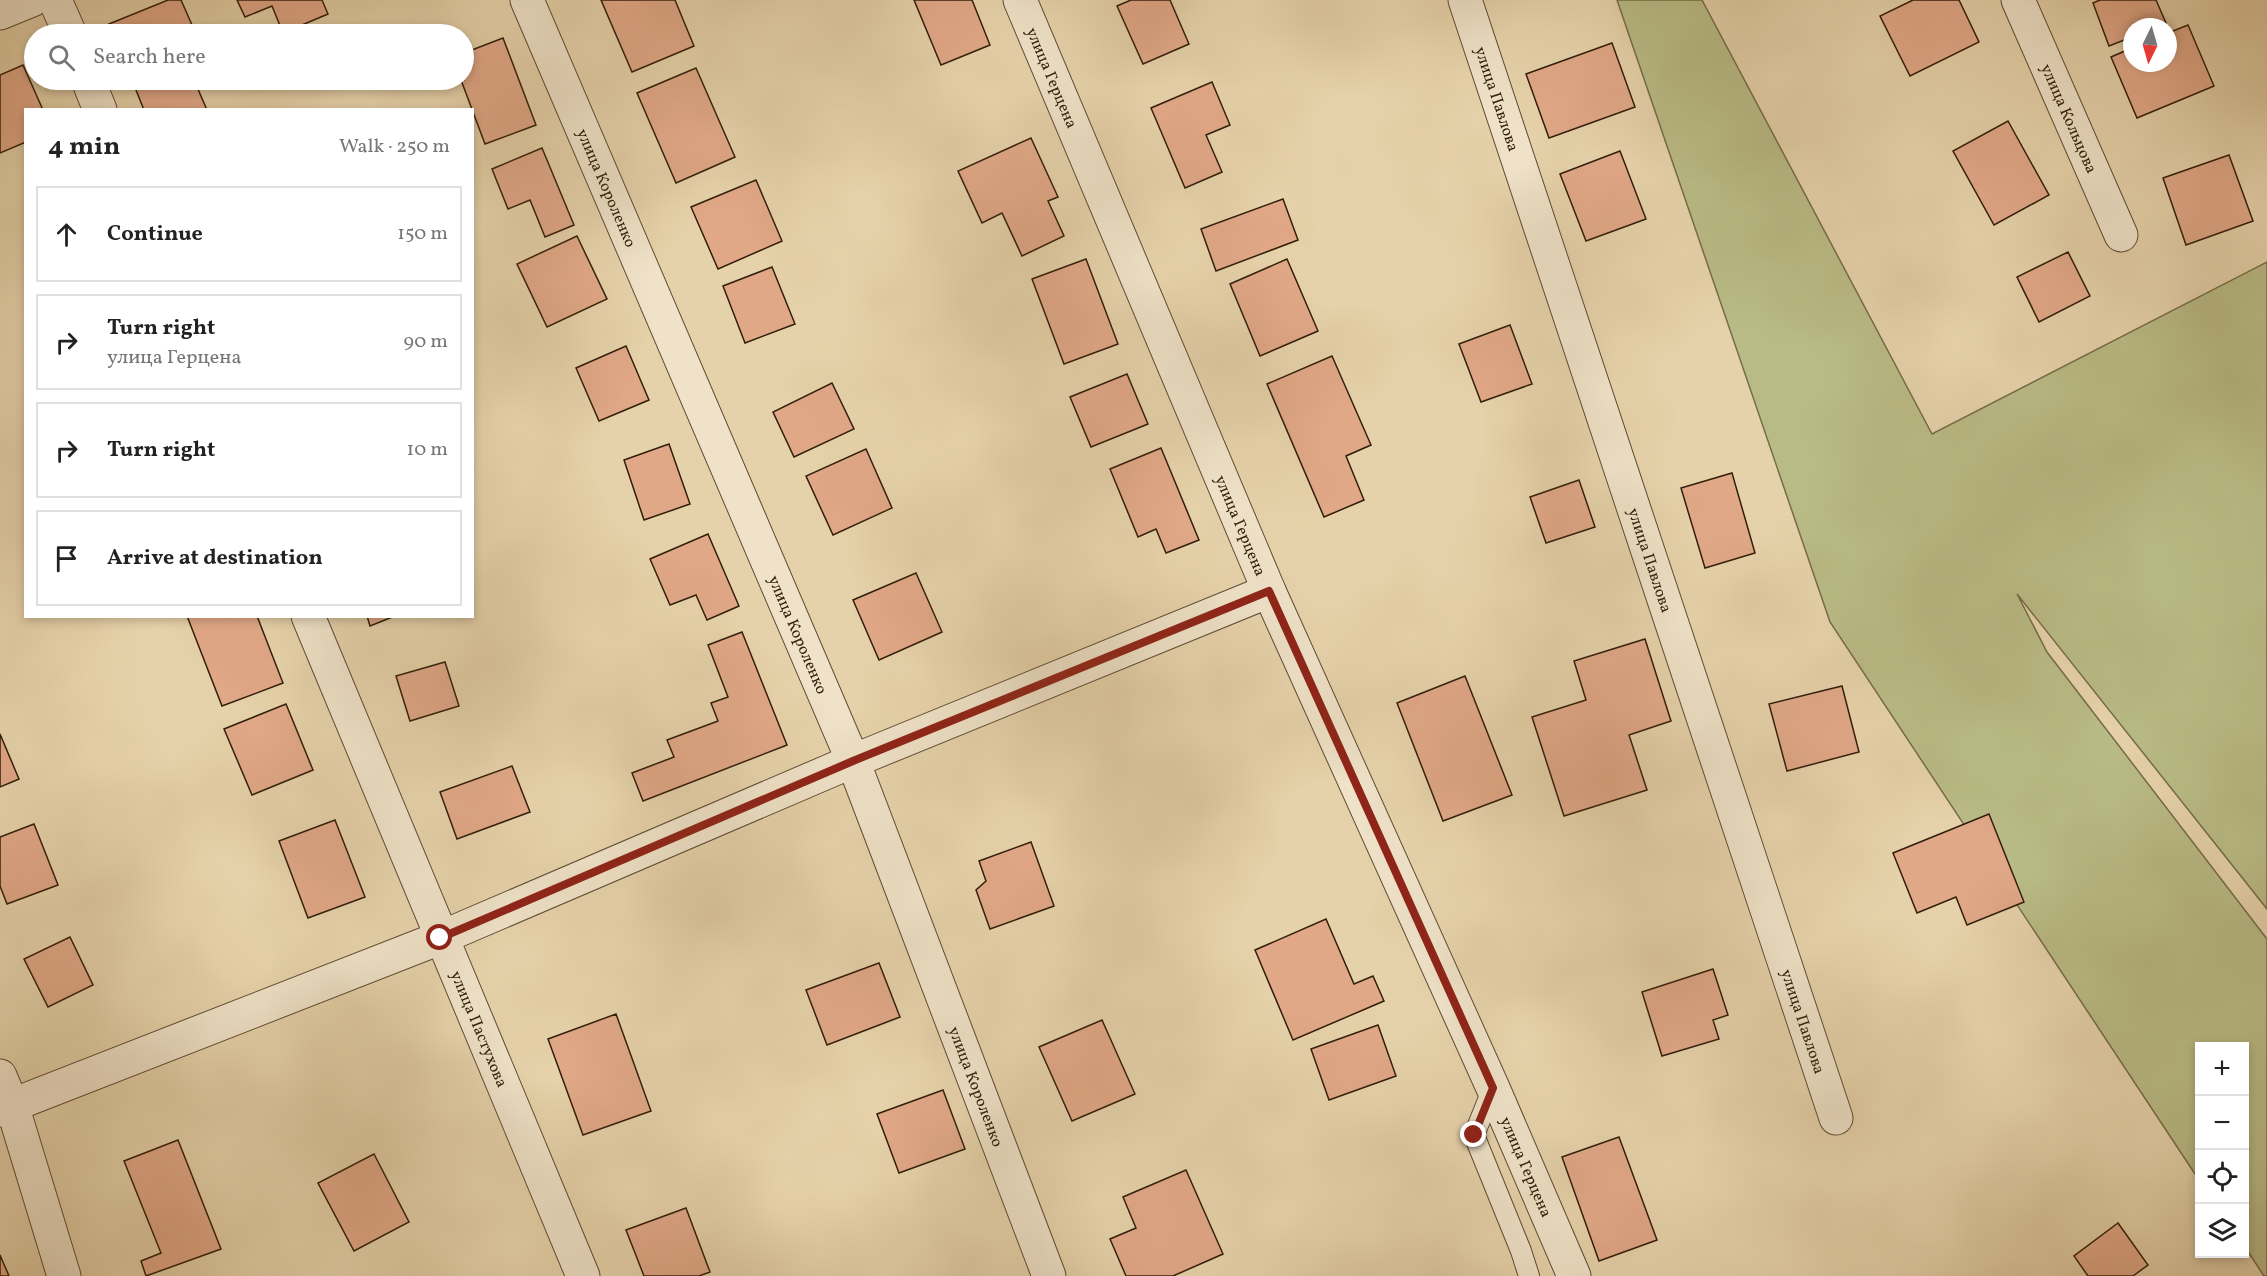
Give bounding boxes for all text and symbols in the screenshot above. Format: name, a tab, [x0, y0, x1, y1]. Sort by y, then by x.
north arrow	[2123, 18, 2177, 72]
search box	[24, 24, 474, 90]
street label: улица Герцена	[1020, 24, 1082, 132]
icon: search	[45, 41, 78, 74]
text: Search here	[93, 42, 206, 73]
street label: улица Павлова	[1468, 44, 1523, 155]
street label: улица Кольцова	[2034, 61, 2102, 177]
street label: улица Короленко	[570, 126, 641, 251]
text: 4 min	[48, 129, 120, 165]
text: Walk · 250 m	[339, 133, 450, 161]
icon: ahead	[50, 218, 83, 251]
text: Continue	[107, 219, 203, 250]
text: 150 m	[397, 220, 448, 248]
text: Turn right	[107, 313, 215, 344]
icon: right	[50, 326, 83, 359]
text: 90 m	[404, 328, 448, 356]
text: улица Герцена	[107, 344, 241, 372]
icon: right	[50, 434, 83, 467]
text: Turn right	[107, 435, 215, 466]
text: 10 m	[407, 436, 448, 464]
street label: улица Герцена	[1208, 472, 1271, 580]
street label: улица Павлова	[1621, 505, 1677, 616]
icon: arrive	[50, 542, 83, 575]
text: Arrive at destination	[107, 543, 323, 574]
street label: улица Короленко	[762, 572, 832, 698]
route start	[426, 924, 452, 950]
street label: улица Павлова	[1774, 967, 1830, 1077]
street label: улица Пастухова	[444, 968, 512, 1091]
street label: улица Короленко	[942, 1024, 1008, 1150]
map controls	[2195, 1042, 2249, 1258]
button: +	[2195, 1042, 2249, 1096]
button: −	[2195, 1096, 2249, 1150]
street label: улица Герцена	[1494, 1114, 1556, 1221]
route end	[1460, 1121, 1486, 1147]
button: locate	[2195, 1150, 2249, 1204]
button: layers	[2195, 1204, 2249, 1258]

